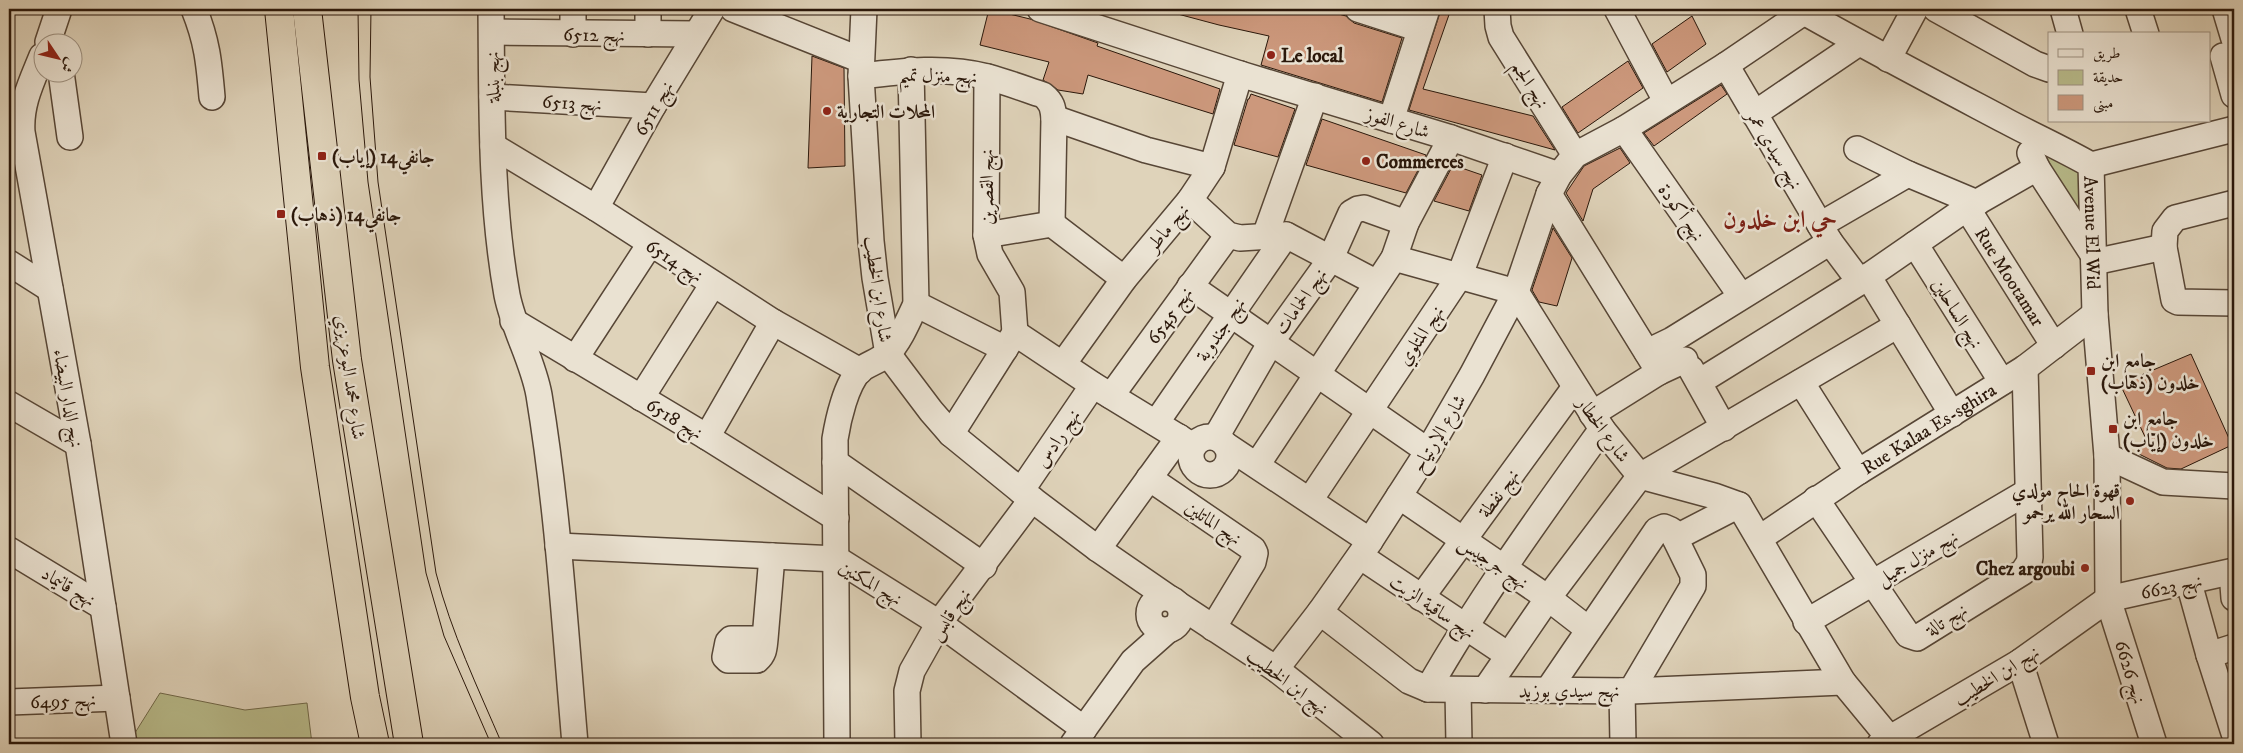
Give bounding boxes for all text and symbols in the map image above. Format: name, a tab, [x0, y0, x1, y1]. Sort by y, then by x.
street label: نهج 6512	[563, 23, 625, 53]
north arrow	[32, 32, 82, 82]
legend	[2048, 32, 2210, 122]
text: طريق	[2093, 44, 2120, 63]
place label: Le local	[1281, 45, 1344, 68]
marker: Le local	[1265, 49, 1277, 61]
street label: نهج بنبلة	[482, 51, 510, 104]
text: ش	[56, 54, 79, 76]
street label: نهج الجم	[1501, 57, 1553, 116]
street label: نهج منزل تميم	[898, 64, 978, 96]
text: حديقة	[2093, 68, 2123, 87]
street label: نهج 6511	[629, 77, 683, 143]
street label: نهج 6513	[541, 90, 602, 122]
text: مبنى	[2093, 94, 2113, 114]
place label: المحلات التجارية	[837, 101, 935, 124]
street label: شارع الفوز	[1360, 102, 1432, 147]
street label: نهج سيدي عمر	[1736, 104, 1807, 197]
marker: المحلات التجارية	[821, 105, 833, 117]
place label: جانفي14 (إياب)	[332, 146, 435, 175]
street label: نهج القصرين	[976, 149, 1004, 225]
marker: جانفي14 (إياب)	[316, 150, 328, 162]
place label: Commerces	[1376, 151, 1464, 174]
marker: Commerces	[1360, 155, 1372, 167]
street label: Avenue El Wid	[2078, 175, 2104, 291]
street label: نهج أكودة	[1649, 178, 1711, 249]
street label: نهج ماطر	[1140, 199, 1199, 261]
place label: جانفي14 (ذهاب)	[291, 204, 401, 233]
district label: حي ابن خلدون	[1723, 205, 1837, 238]
marker: جانفي14 (ذهاب)	[275, 208, 287, 220]
street label: Rue Mootamar	[1969, 223, 2049, 331]
street label: شارع ابن الخطيب	[856, 234, 896, 344]
street label: نهج 6514	[639, 235, 707, 292]
street label: نهج الحمامات	[1270, 264, 1337, 343]
street label: نهج الساحلين	[1922, 274, 1987, 356]
street label: نهج 6545	[1142, 283, 1202, 352]
street label: نهج جندوبة	[1191, 293, 1255, 369]
street label: نهج المتلوي	[1393, 302, 1454, 373]
street label: شارع محمد البوعزيزي	[326, 313, 370, 442]
street label: نهج الدار البيضاء	[43, 347, 88, 450]
place label: جامع ابن خلدون (ذهاب)	[2101, 350, 2200, 395]
marker: جامع ابن خلدون (ذهاب)	[2085, 365, 2097, 377]
street label: Rue Kalaa Es-sghira	[1858, 379, 2001, 480]
street label: شارع الإرتياح	[1407, 391, 1476, 480]
street label: شارع الخطار	[1568, 391, 1634, 469]
street label: نهج 6518	[639, 393, 707, 449]
street label: نهج رادس	[1030, 405, 1090, 475]
place label: جامع ابن خلدون (إياب)	[2123, 408, 2214, 453]
marker: جامع ابن خلدون (إياب)	[2107, 423, 2119, 435]
street label: نهج نفطة	[1474, 465, 1529, 526]
place label: قهوة الحاج مولدي السحار الله يرحمو	[2012, 480, 2120, 525]
marker: قهوة الحاج مولدي السحار الله يرحمو	[2124, 495, 2136, 507]
street label: نهج الماتلين	[1178, 496, 1246, 555]
street label: نهج منزل جميل	[1873, 526, 1965, 595]
street label: نهج جرجيس	[1451, 531, 1533, 599]
street label: نهج المكنين	[832, 555, 906, 615]
place label: Chez argoubi	[1976, 558, 2075, 581]
street label: نهج قانيماد	[34, 562, 99, 617]
marker: Chez argoubi	[2079, 562, 2091, 574]
street label: نهج ساقية الزيت	[1382, 570, 1479, 648]
street label: نهج 6623	[2138, 570, 2205, 610]
street label: نهج قابس	[924, 584, 981, 648]
street label: نهج تالة	[1921, 599, 1974, 647]
street label: نهج 6626	[2104, 638, 2150, 708]
street label: نهج ابن الخطيب	[1950, 641, 2047, 716]
street label: نهج ابن الخطيب	[1239, 644, 1333, 724]
street label: نهج سيدي بوزيد	[1519, 680, 1619, 708]
street label: نهج 6495	[30, 689, 97, 719]

